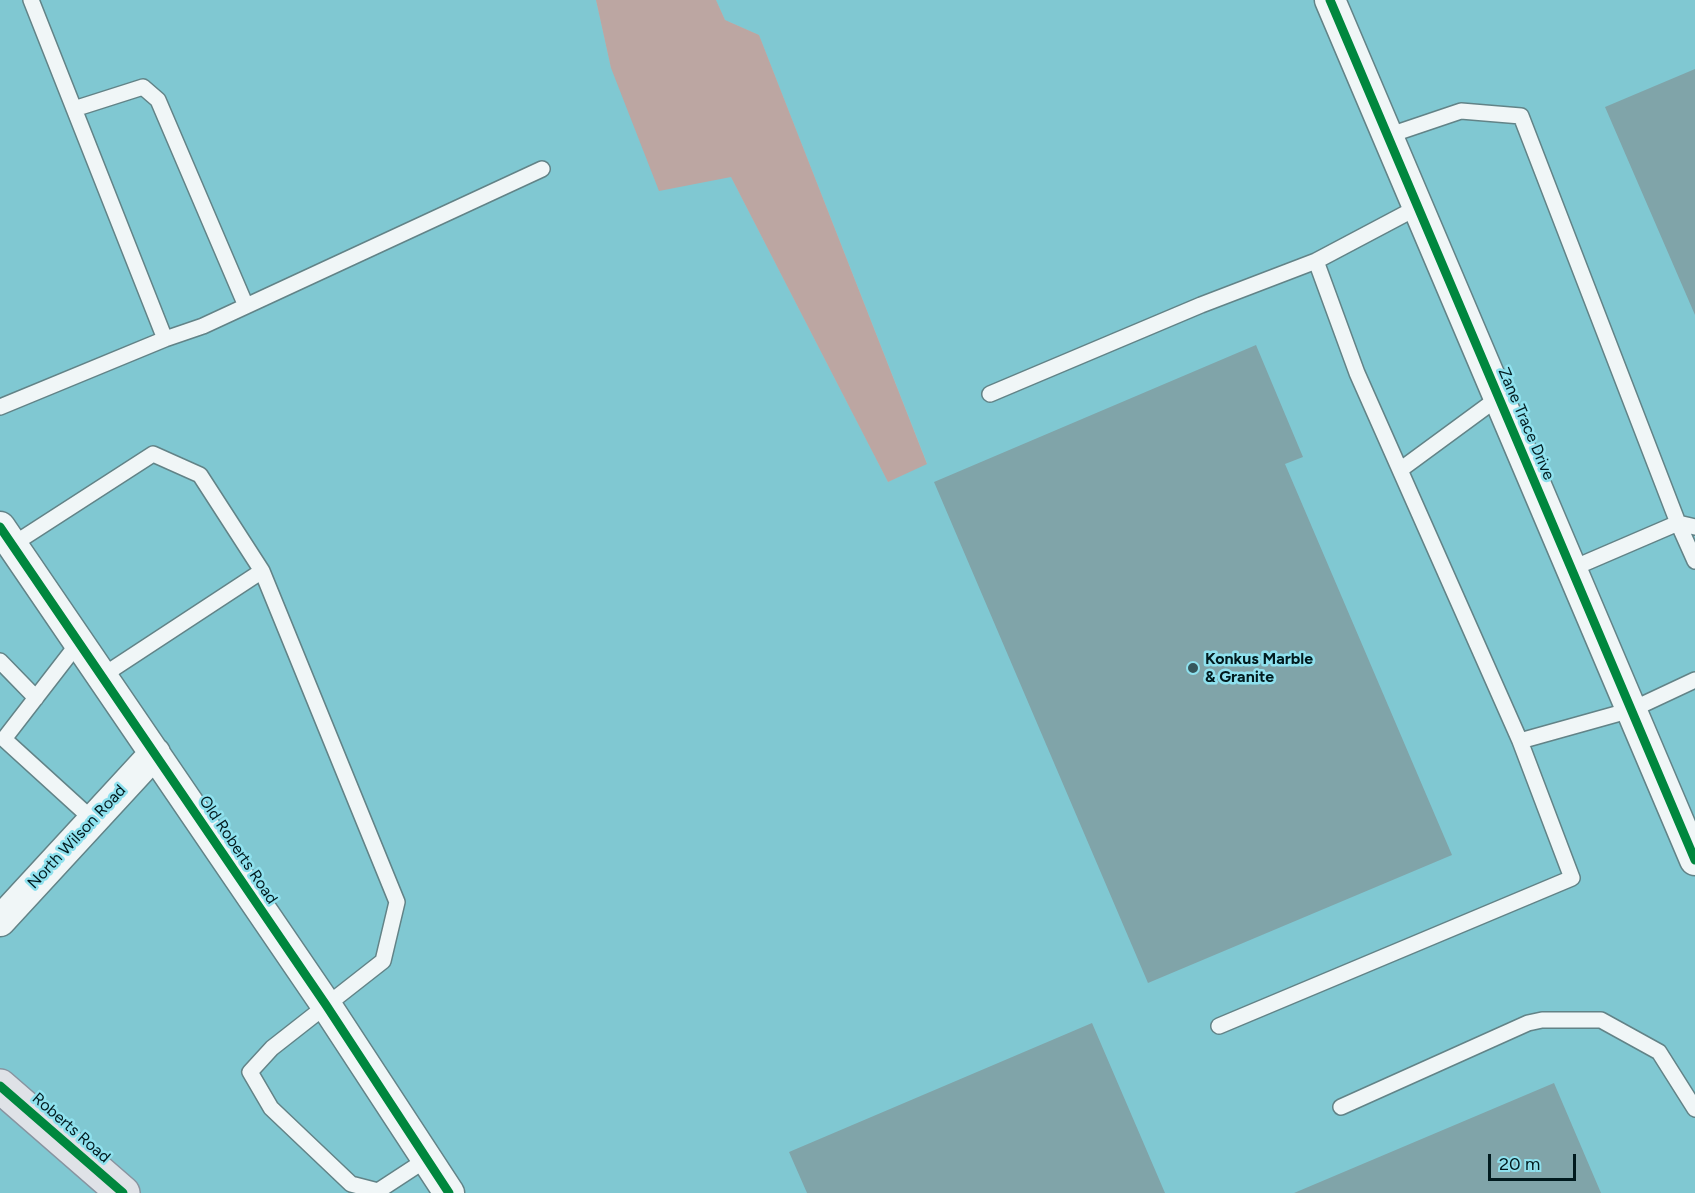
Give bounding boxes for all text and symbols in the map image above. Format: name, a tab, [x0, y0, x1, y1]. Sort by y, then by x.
street label: Zane Trace Drive	[1494, 365, 1558, 483]
place label: Konkus Marble & Granite	[1205, 649, 1313, 687]
marker: Konkus Marble & Granite	[1186, 661, 1200, 675]
street label: North Wilson Road	[24, 781, 130, 893]
street label: Old Roberts Road	[195, 792, 281, 908]
street label: Roberts Road	[28, 1089, 114, 1167]
scale bar	[1491, 1142, 1580, 1180]
text: 20 m	[1499, 1153, 1540, 1175]

